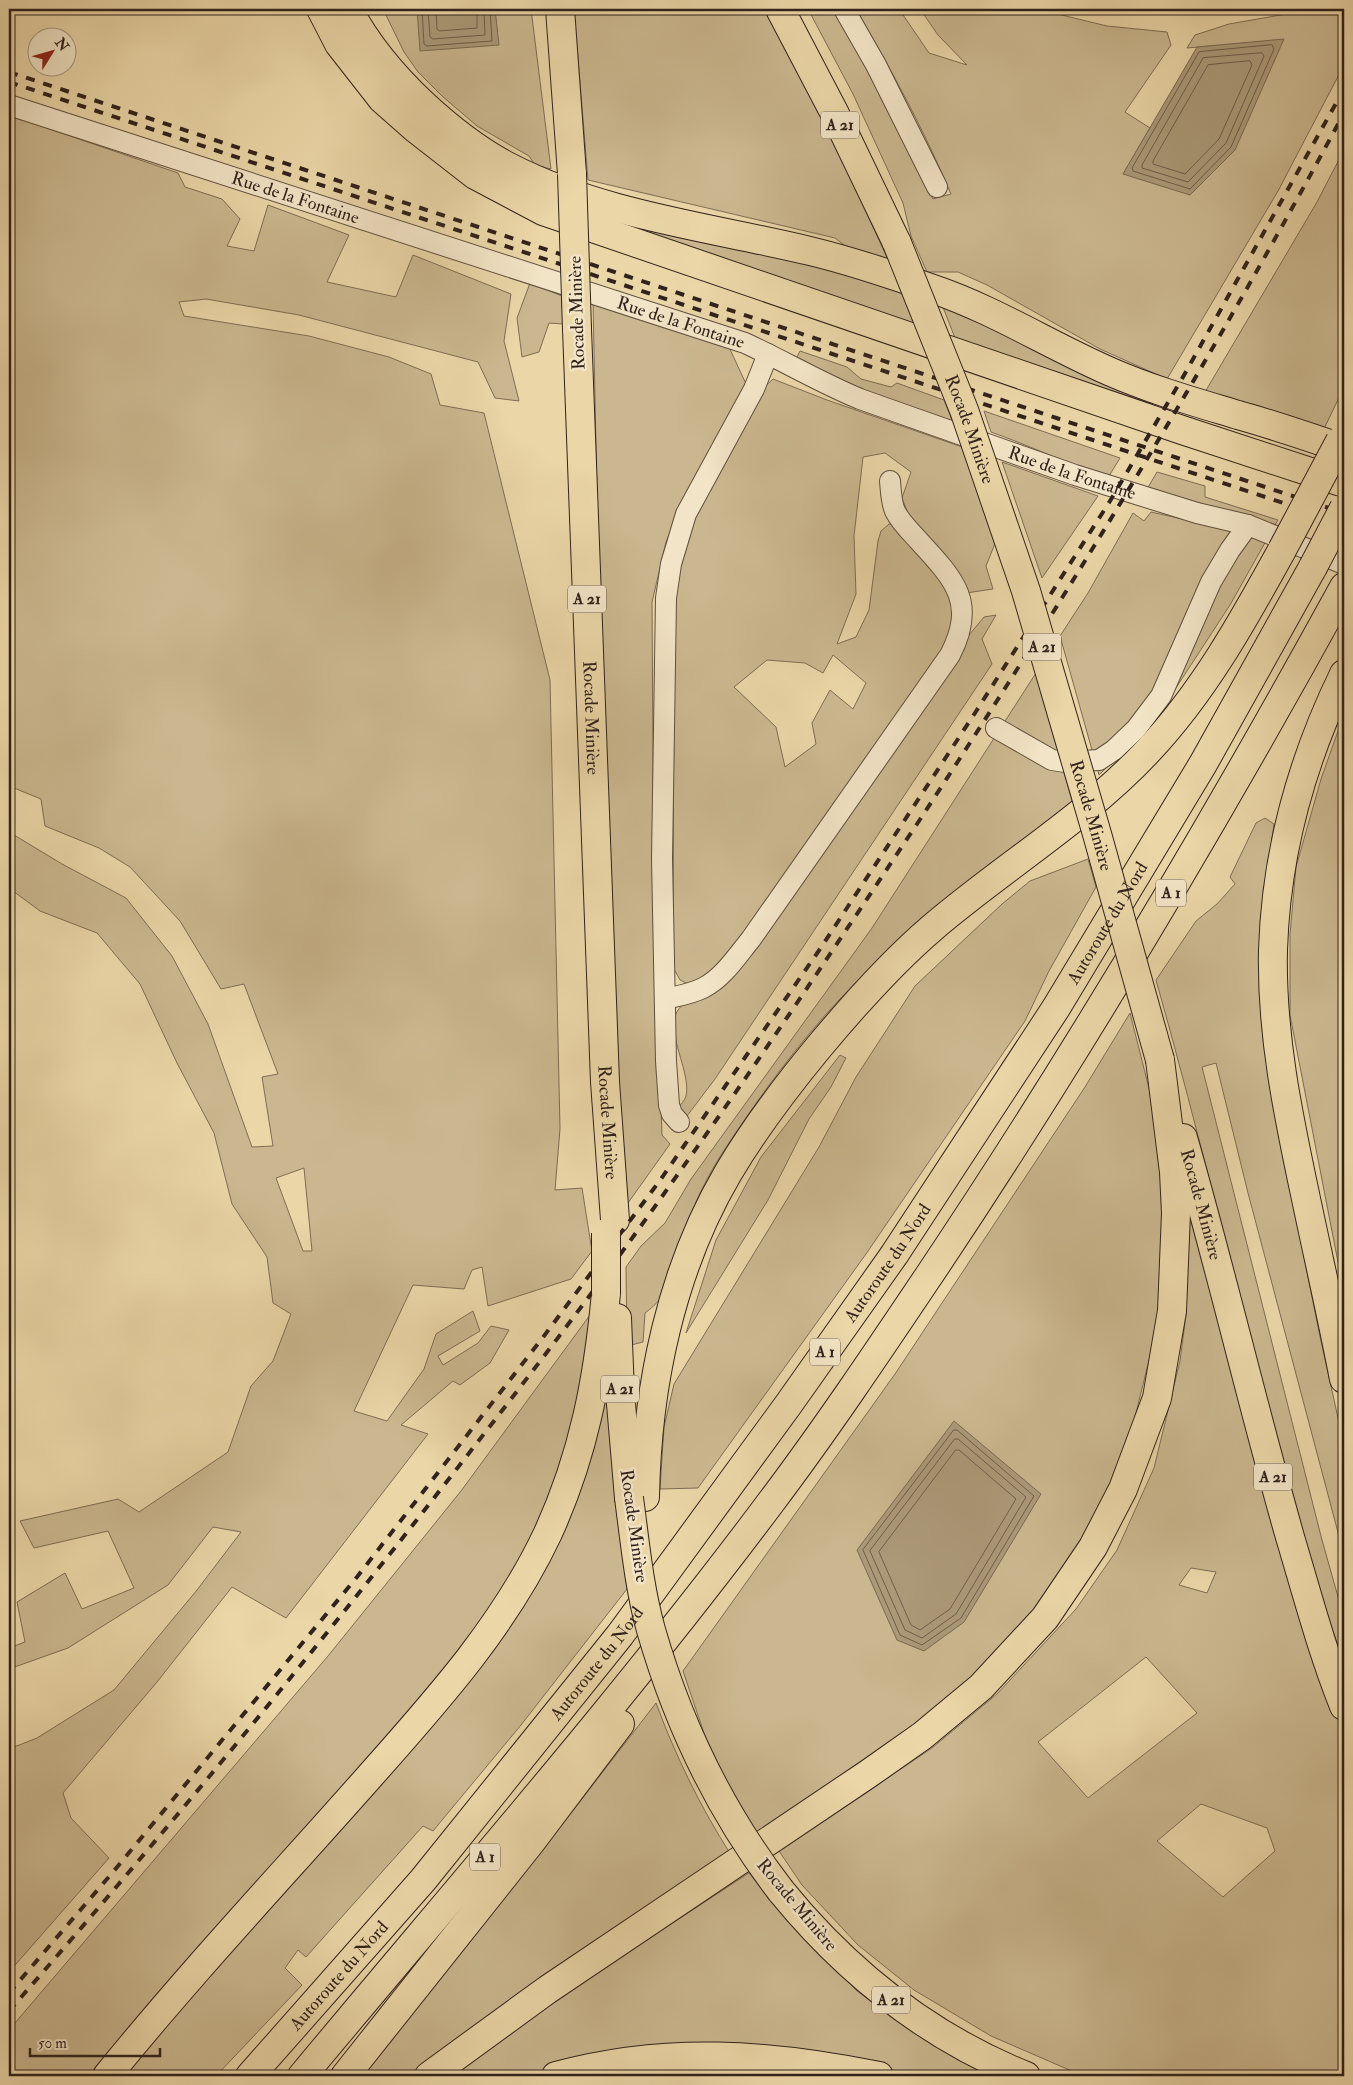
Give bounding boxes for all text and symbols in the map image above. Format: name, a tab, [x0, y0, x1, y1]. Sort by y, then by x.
north arrow	[28, 28, 78, 78]
text: N	[51, 34, 73, 55]
road number: A 21	[821, 112, 859, 138]
street label: Rue de la Fontaine	[229, 166, 363, 229]
street label: Rocade Minière	[563, 255, 590, 370]
street label: Rue de la Fontaine	[614, 291, 748, 354]
street label: Rocade Minière	[940, 371, 1000, 487]
street label: Rue de la Fontaine	[1005, 441, 1139, 505]
road number: A 21	[568, 586, 606, 612]
road number: A 21	[1023, 634, 1061, 660]
street label: Rocade Minière	[578, 660, 605, 776]
street label: Rocade Minière	[1065, 757, 1118, 874]
street label: Autoroute du Nord	[1061, 857, 1153, 989]
road number: A 1	[1156, 880, 1186, 906]
street label: Rocade Minière	[593, 1065, 624, 1181]
street label: Rocade Minière	[1175, 1146, 1228, 1263]
street label: Autoroute du Nord	[838, 1199, 936, 1327]
road number: A 1	[810, 1338, 840, 1365]
road number: A 21	[601, 1376, 639, 1402]
road number: A 21	[1254, 1464, 1292, 1490]
street label: Rocade Minière	[615, 1468, 653, 1585]
street label: Autoroute du Nord	[544, 1602, 649, 1726]
road number: A 1	[470, 1844, 500, 1870]
street label: Rocade Minière	[752, 1854, 843, 1956]
street label: Autoroute du Nord	[284, 1916, 393, 2036]
road number: A 21	[872, 1986, 910, 2014]
scale bar	[30, 2025, 160, 2057]
text: 50 m	[38, 2034, 67, 2053]

